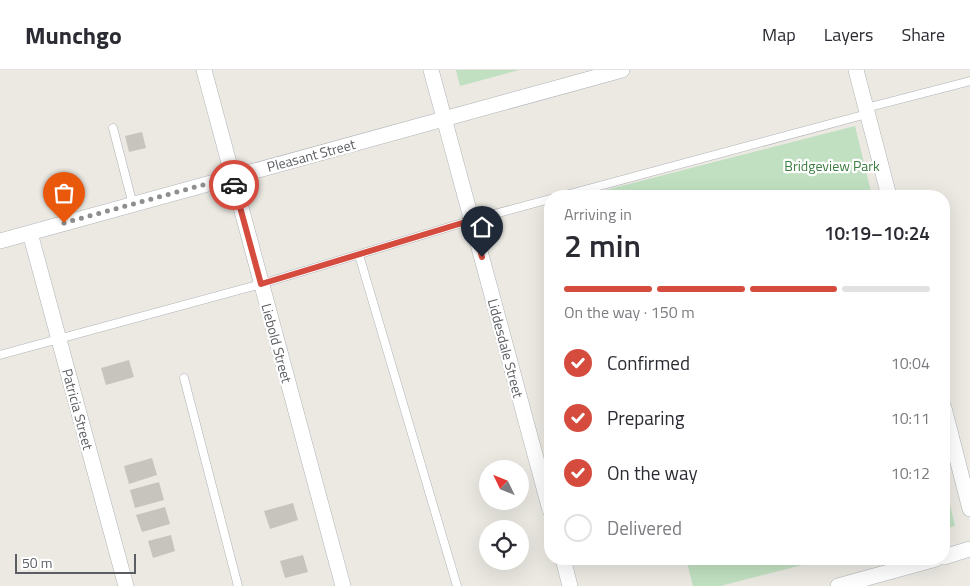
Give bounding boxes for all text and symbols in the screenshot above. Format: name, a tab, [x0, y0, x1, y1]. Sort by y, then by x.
text: Munchgo	[25, 17, 122, 53]
text: Map	[762, 21, 796, 48]
text: Layers	[824, 21, 873, 48]
text: Share	[901, 21, 945, 48]
street label: Pleasant Street	[264, 133, 358, 177]
park label: Bridgeview Park	[784, 155, 880, 176]
courier	[209, 160, 259, 210]
icon: car	[220, 171, 248, 199]
pin	[43, 172, 85, 223]
icon: bag	[50, 179, 78, 207]
text: Arriving in	[564, 202, 632, 226]
pin	[461, 206, 503, 257]
icon: home	[468, 213, 496, 241]
text: 10:19–10:24	[824, 218, 930, 247]
text: 2 min	[564, 221, 641, 269]
street label: Liddesdale Street	[483, 296, 529, 400]
text: On the way · 150 m	[564, 300, 695, 324]
street label: Liebold Street	[256, 301, 298, 385]
text: Confirmed	[607, 348, 690, 377]
icon: check	[564, 349, 592, 377]
text: 10:04	[891, 351, 930, 375]
street label: Patricia Street	[57, 366, 99, 452]
text: Preparing	[607, 403, 684, 432]
icon: check	[564, 404, 592, 432]
text: 10:11	[891, 406, 930, 430]
text: On the way	[607, 458, 698, 487]
icon: check	[564, 459, 592, 487]
north arrow	[479, 460, 529, 510]
map controls	[479, 460, 529, 570]
text: 10:12	[891, 461, 930, 485]
text: Delivered	[607, 513, 682, 542]
button: locate	[479, 520, 529, 570]
scale bar	[15, 551, 136, 574]
text: 50 m	[22, 552, 52, 573]

